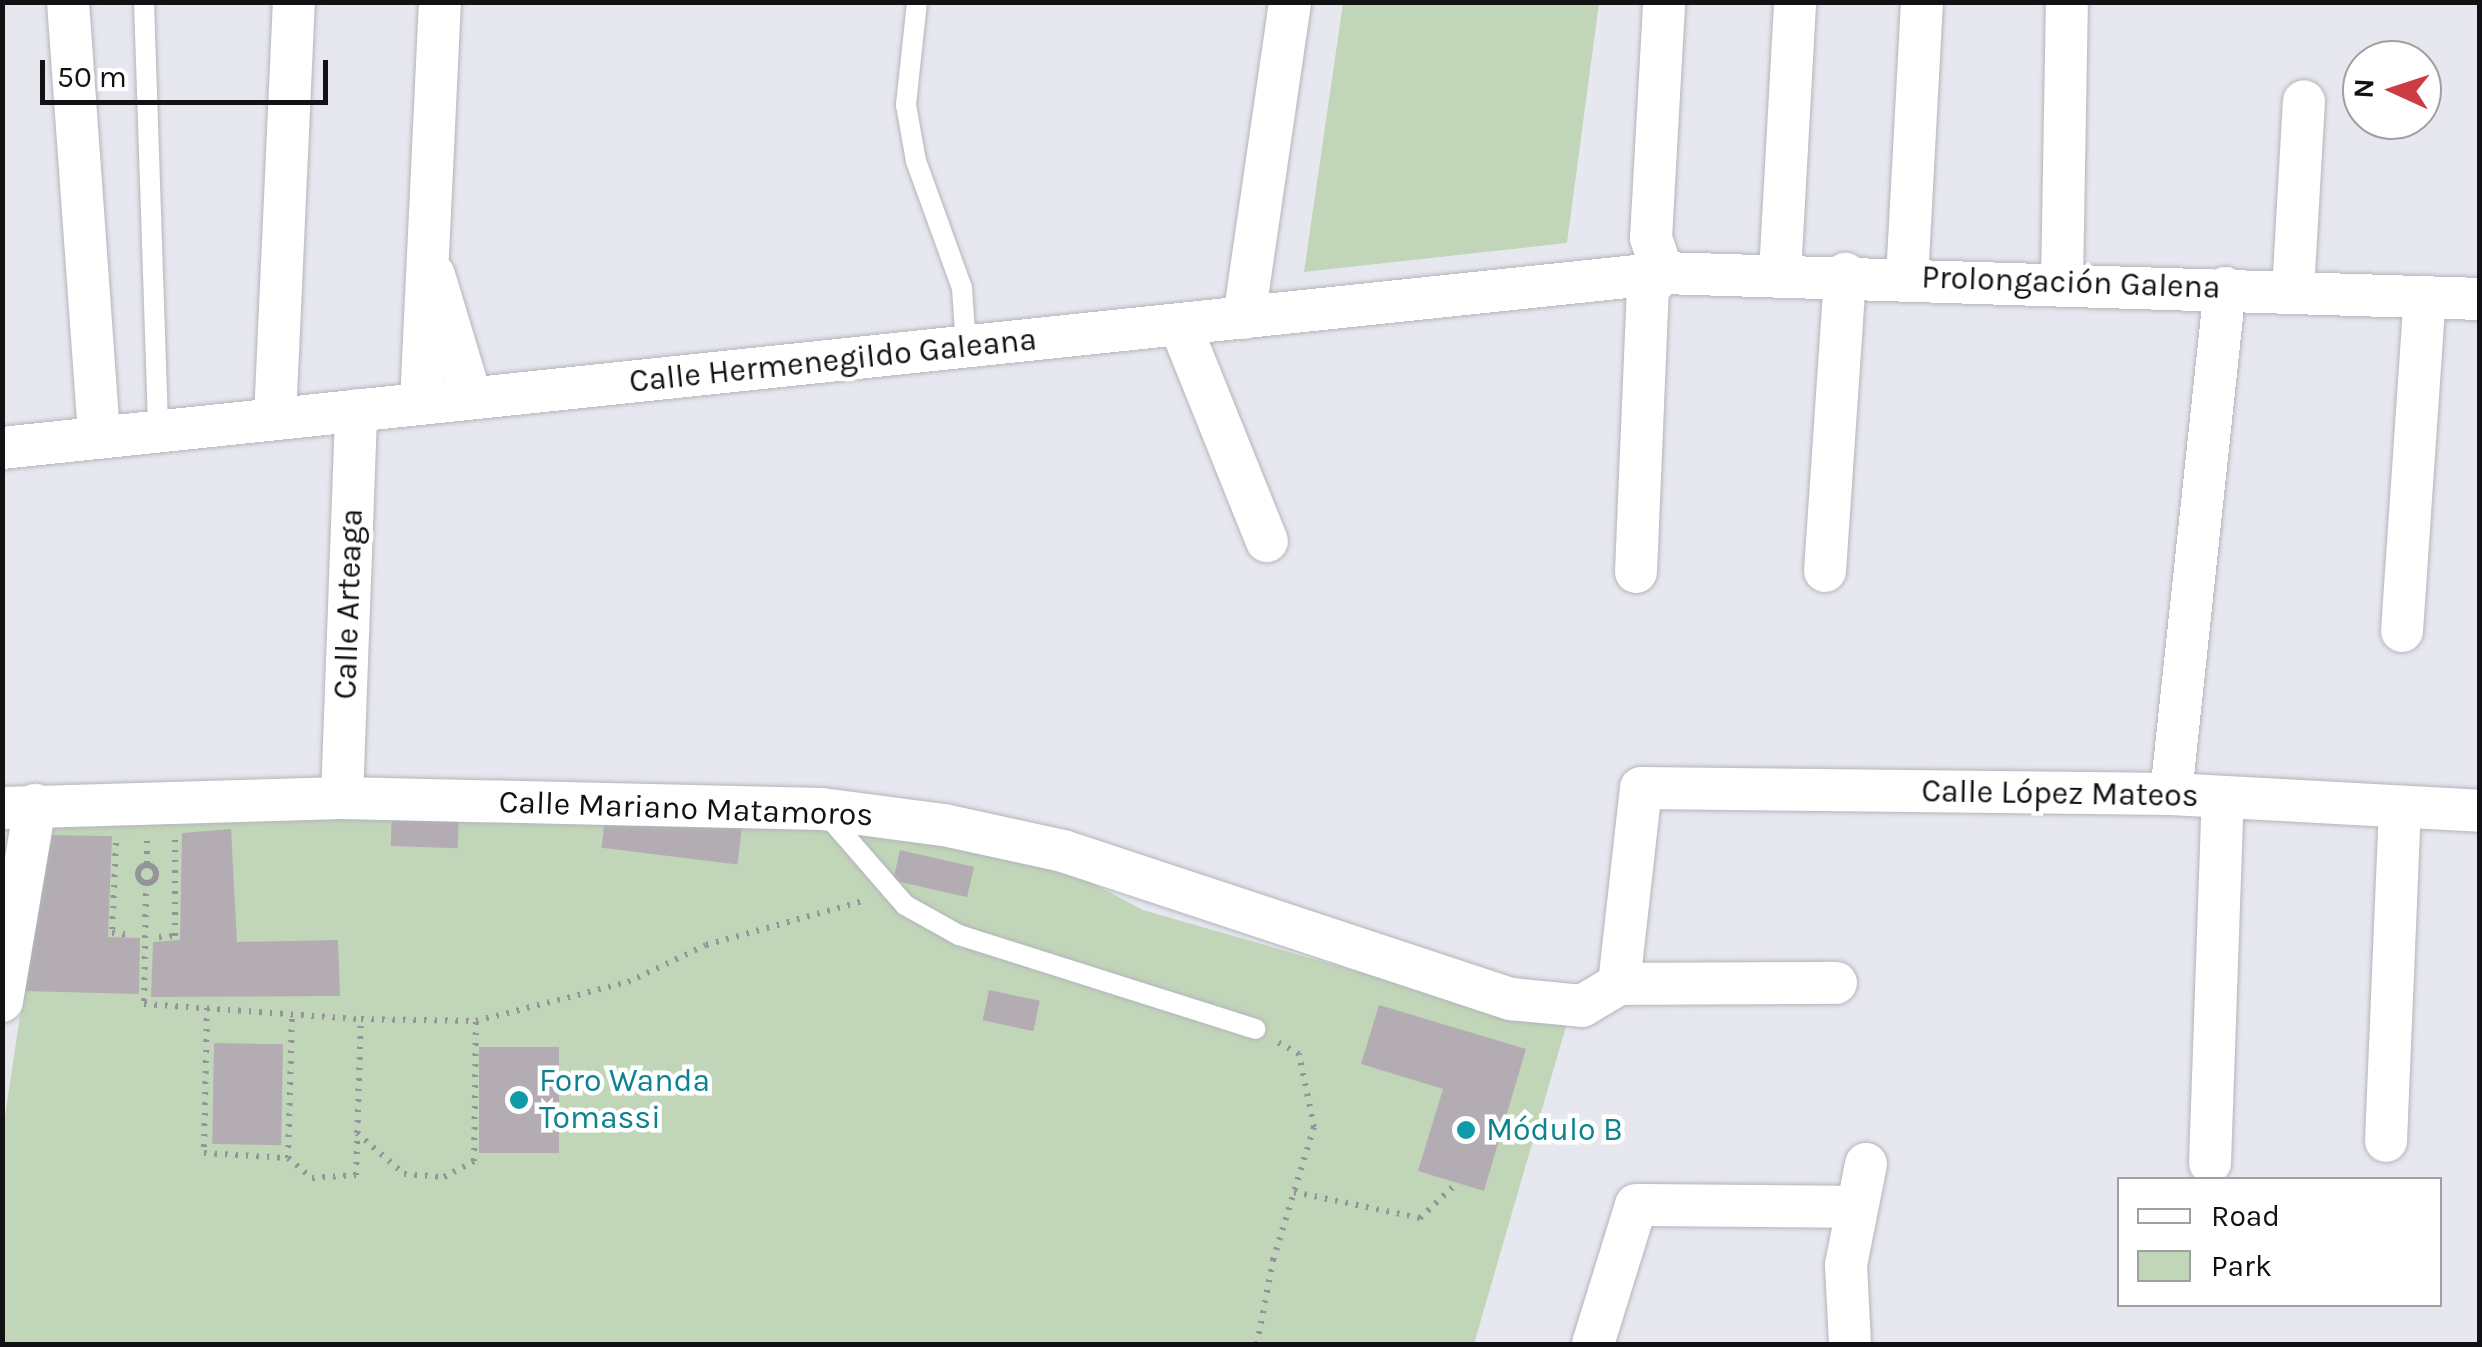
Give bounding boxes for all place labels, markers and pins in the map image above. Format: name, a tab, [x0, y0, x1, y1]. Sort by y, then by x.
place label: Foro Wanda Tomassi	[539, 1063, 710, 1138]
marker: Foro Wanda Tomassi	[508, 1089, 530, 1111]
place label: Módulo B	[1486, 1111, 1623, 1149]
marker: Módulo B	[1455, 1119, 1477, 1141]

